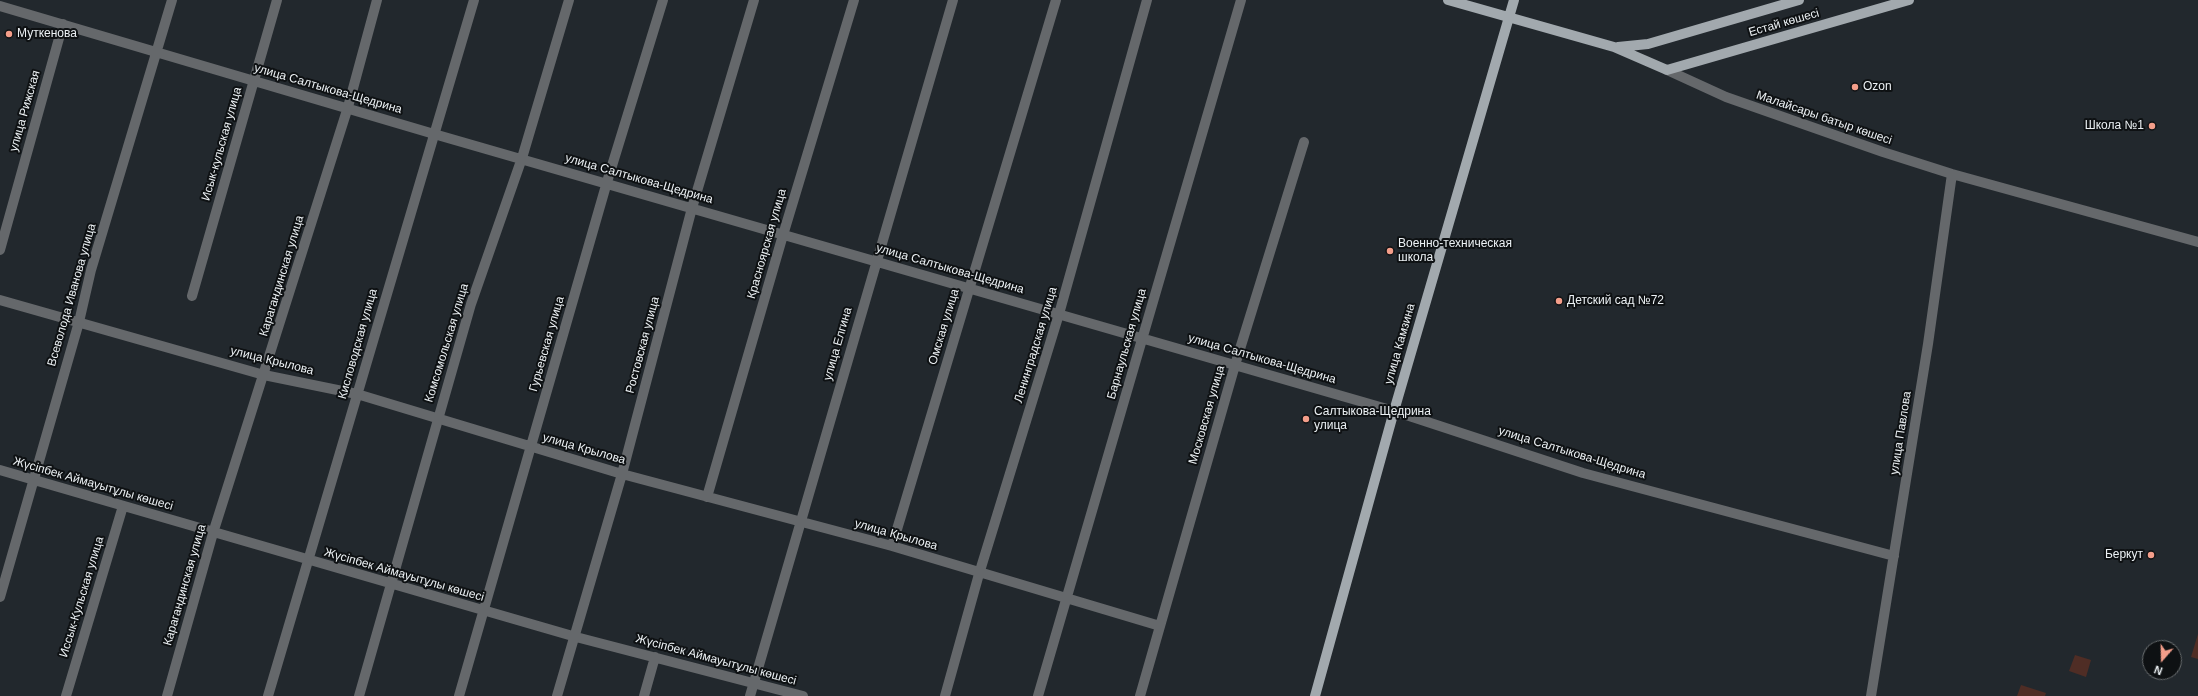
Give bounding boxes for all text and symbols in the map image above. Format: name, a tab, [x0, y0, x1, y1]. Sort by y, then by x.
street label: Естай көшесі	[1747, 6, 1821, 40]
place label: Муткенова	[17, 27, 77, 41]
marker: Муткенова	[4, 29, 14, 39]
street label: улица Салтыкова-Щедрина	[252, 61, 404, 117]
street label: улица Рижская	[7, 69, 43, 153]
place label: Ozon	[1863, 80, 1892, 94]
marker: Ozon	[1850, 82, 1860, 92]
street label: Исык-кульская улица	[199, 85, 245, 203]
street label: Малайсары батыр көшесі	[1754, 88, 1894, 148]
place label: Школа №1	[2085, 119, 2144, 133]
marker: Школа №1	[2147, 121, 2157, 131]
street label: улица Салтыкова-Щедрина	[563, 151, 715, 207]
street label: Красноярская улица	[744, 187, 790, 301]
street label: Карагандинская улица	[257, 214, 307, 338]
street label: Всеволода Иванова улица	[45, 222, 99, 368]
place label: Военно-техническая школа	[1398, 237, 1512, 265]
street label: улица Салтыкова-Щедрина	[874, 241, 1026, 297]
marker: Военно-техническая школа	[1385, 246, 1395, 256]
street label: Комсомольская улица	[422, 282, 472, 404]
street label: Ленинградская улица	[1012, 285, 1060, 405]
street label: Кисловодская улица	[335, 287, 381, 401]
street label: Омская улица	[926, 287, 962, 367]
street label: Барнаульская улица	[1104, 287, 1150, 401]
place label: Детский сад №72	[1567, 294, 1664, 308]
street label: Гурьевская улица	[527, 295, 567, 393]
street label: Ростовская улица	[623, 295, 663, 395]
marker: Детский сад №72	[1554, 296, 1564, 306]
street label: улица Камзина	[1382, 302, 1418, 386]
street label: улица Елгина	[821, 306, 855, 382]
street label: улица Салтыкова-Щедрина	[1186, 331, 1338, 387]
street label: улица Крылова	[229, 344, 315, 378]
street label: Московская улица	[1186, 364, 1228, 466]
street label: улица Павлова	[1887, 390, 1915, 476]
place label: Салтыкова-Щедрина улица	[1314, 405, 1431, 433]
marker: Салтыкова-Щедрина улица	[1301, 414, 1311, 424]
street label: улица Салтыкова-Щедрина	[1497, 424, 1647, 482]
street label: улица Крылова	[541, 430, 627, 468]
street label: Жүсіпбек Аймауытұлы көшесі	[11, 454, 175, 514]
street label: улица Крылова	[853, 516, 939, 554]
street label: Карагандинская улица	[161, 523, 209, 647]
street label: Иссык-Кульская улица	[57, 535, 107, 659]
street label: Жүсіпбек Аймауытұлы көшесі	[322, 545, 486, 605]
place label: Беркут	[2105, 548, 2143, 562]
marker: Беркут	[2146, 550, 2156, 560]
street label: Жүсіпбек Аймауытұлы көшесі	[634, 632, 798, 688]
north arrow	[2142, 640, 2182, 680]
text: N	[2152, 663, 2164, 677]

